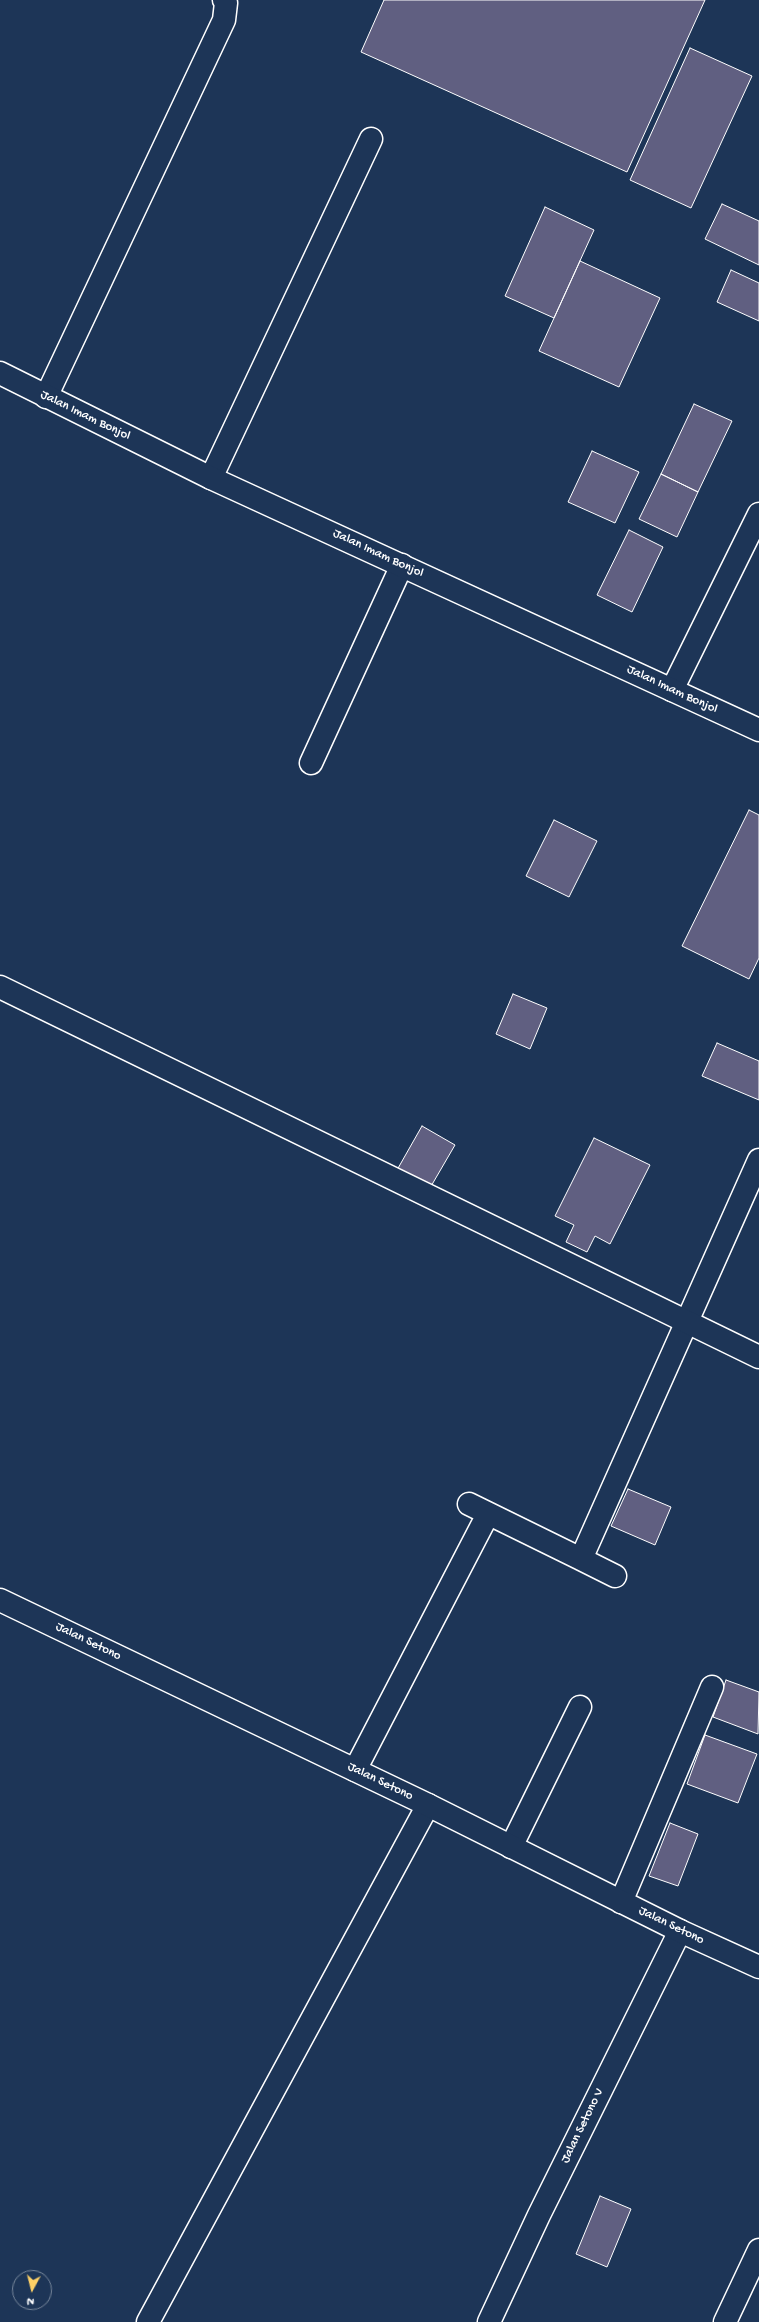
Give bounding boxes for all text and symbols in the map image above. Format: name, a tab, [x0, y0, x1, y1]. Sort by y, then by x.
street label: Jalan Imam Bonjol	[37, 387, 133, 445]
street label: Jalan Imam Bonjol	[330, 526, 426, 582]
street label: Jalan Imam Bonjol	[624, 662, 720, 718]
street label: Jalan Setono	[53, 1619, 123, 1665]
street label: Jalan Setono	[345, 1759, 415, 1805]
street label: Jalan Setono	[636, 1903, 706, 1949]
street label: Jalan Setono V	[558, 2086, 608, 2166]
north arrow	[12, 2270, 52, 2310]
text: N	[26, 2295, 35, 2307]

